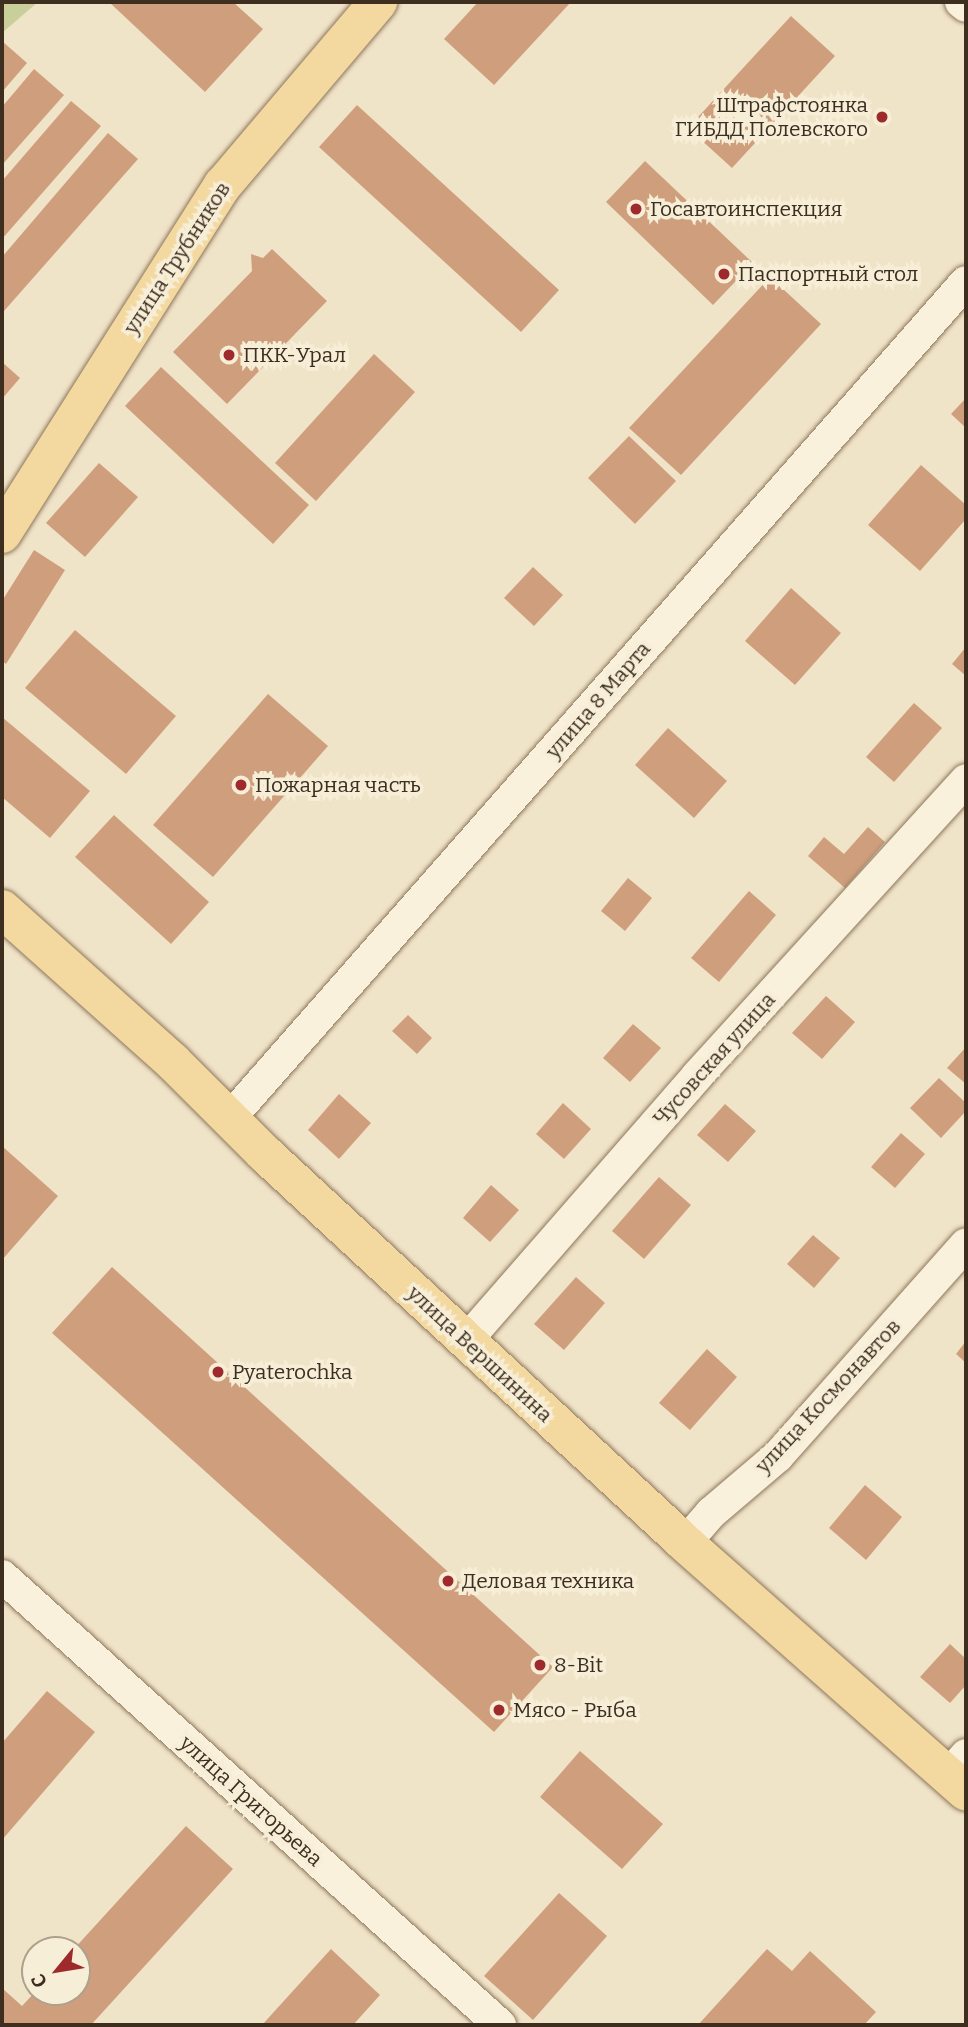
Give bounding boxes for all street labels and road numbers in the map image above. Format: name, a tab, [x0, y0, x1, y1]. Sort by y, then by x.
street label: улица Трубников	[118, 177, 236, 339]
street label: улица 8 Марта	[540, 636, 656, 764]
street label: Чусовская улица	[648, 987, 780, 1131]
street label: улица Вершинина	[402, 1280, 558, 1428]
street label: улица Космонавтов	[750, 1314, 906, 1478]
street label: улица Григорьева	[174, 1730, 328, 1872]

